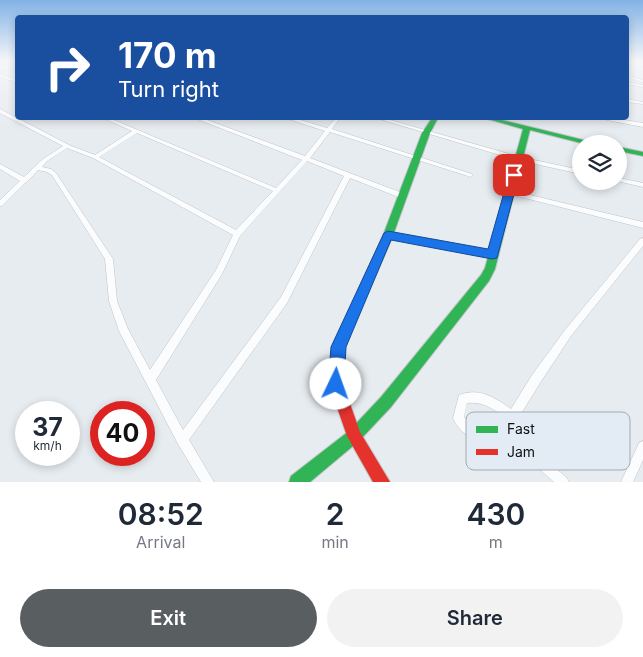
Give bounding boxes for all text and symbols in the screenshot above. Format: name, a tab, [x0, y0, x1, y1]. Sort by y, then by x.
text: 170 m	[118, 34, 217, 76]
icon: right	[35, 35, 100, 100]
text: Turn right	[118, 76, 219, 102]
map controls	[572, 135, 627, 190]
button: layers	[572, 135, 627, 190]
pin	[493, 154, 535, 196]
icon: arrive	[500, 161, 528, 189]
position arrow	[309, 357, 361, 409]
speed limit sign: 40	[90, 401, 155, 466]
text: 37	[32, 412, 63, 442]
legend	[466, 412, 630, 470]
text: Fast	[507, 420, 535, 437]
text: km/h	[33, 438, 62, 453]
text: Jam	[507, 443, 535, 460]
text: 08:52	[118, 496, 204, 532]
text: 2	[326, 496, 344, 532]
text: 430	[466, 496, 525, 532]
text: Arrival	[136, 532, 185, 552]
text: min	[321, 532, 349, 552]
text: m	[489, 532, 503, 552]
button: Exit	[20, 589, 317, 647]
button: Share	[327, 589, 623, 647]

